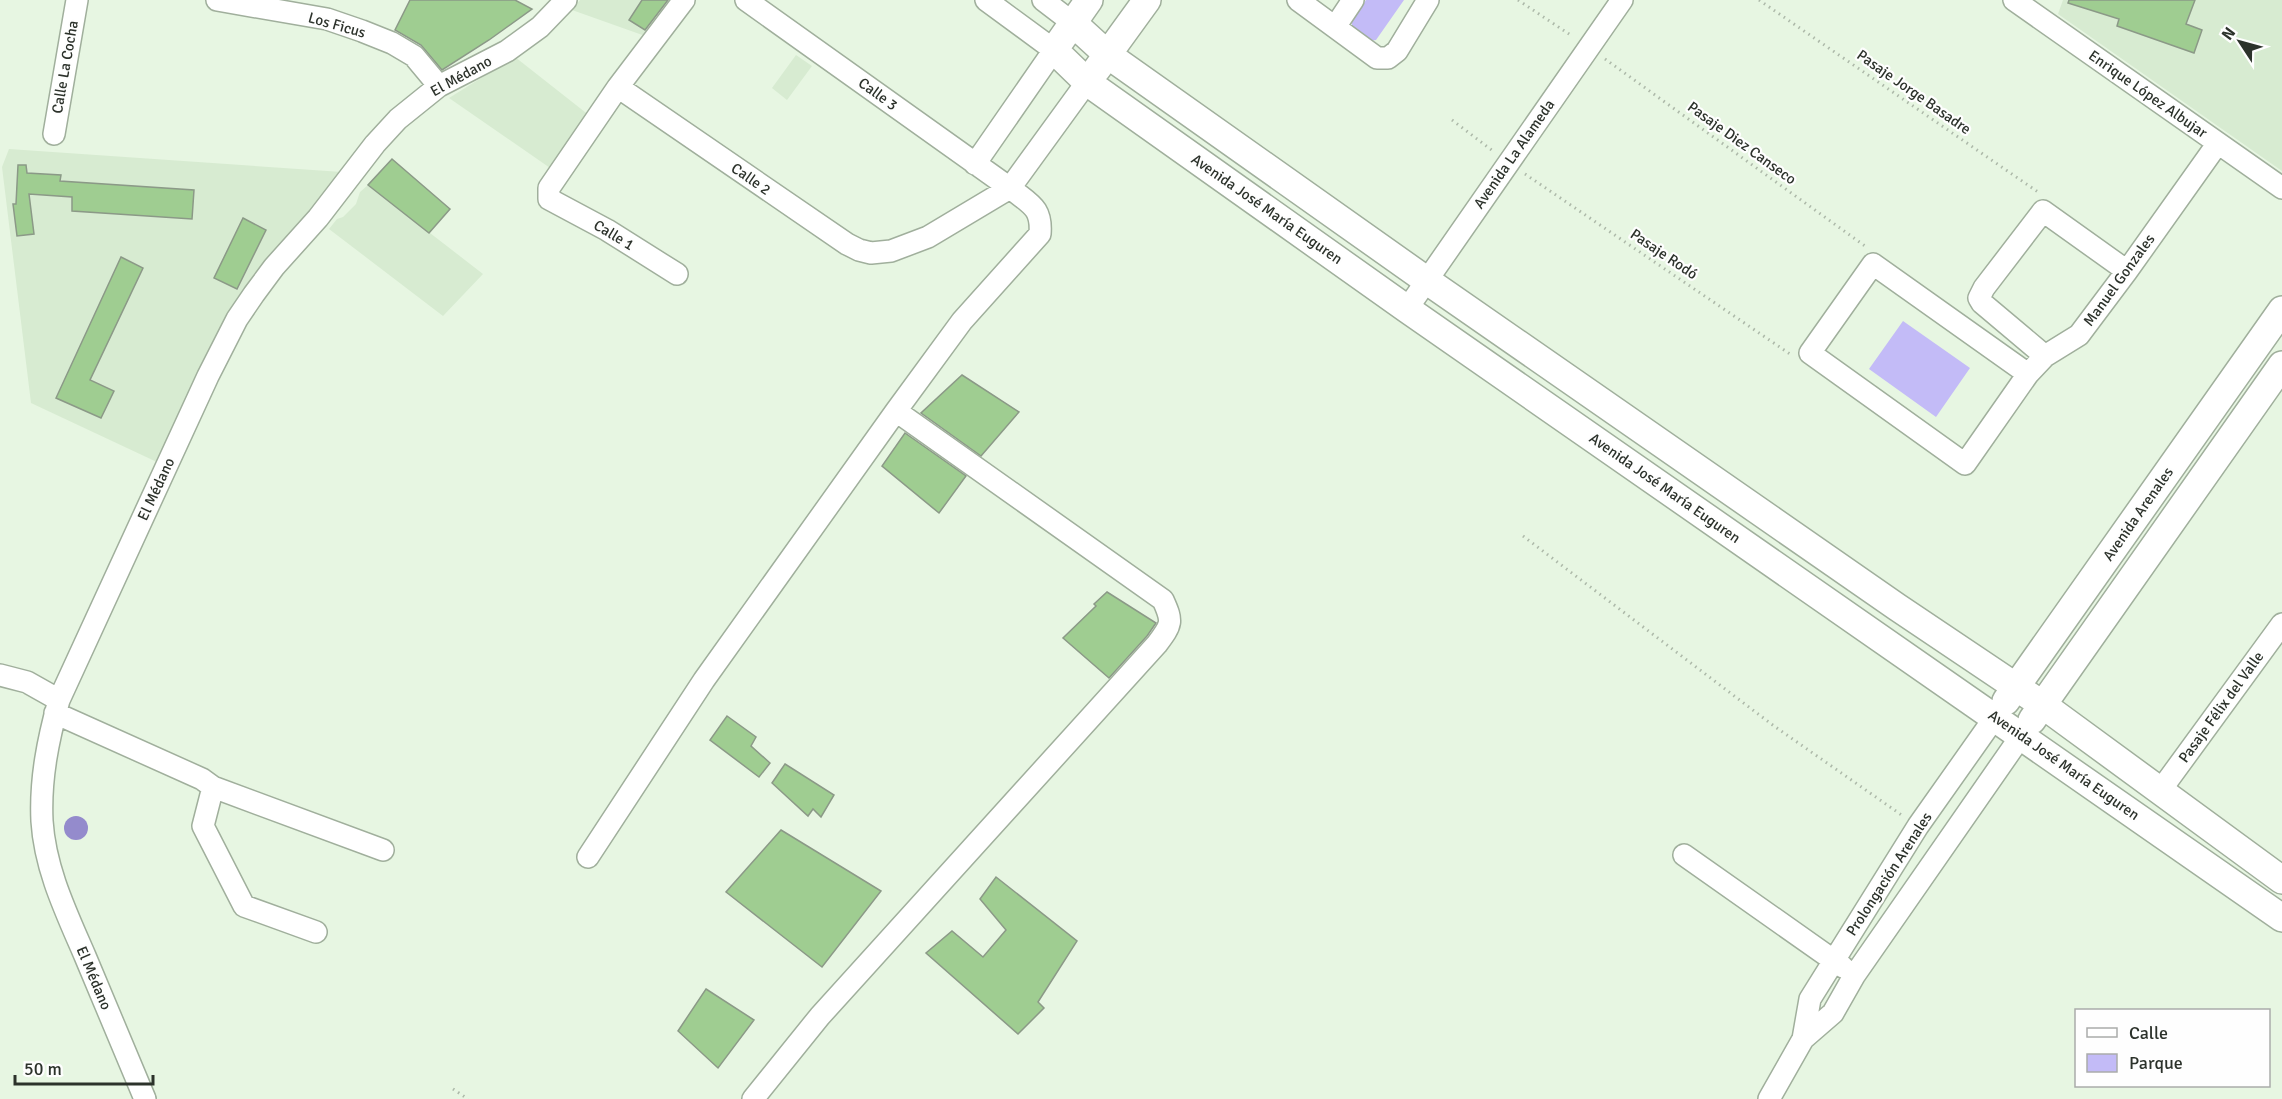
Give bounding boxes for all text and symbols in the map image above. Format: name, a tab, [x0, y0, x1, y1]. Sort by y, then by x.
street label: Los Ficus	[306, 8, 368, 42]
north arrow	[2210, 12, 2270, 72]
street label: Calle La Cocha	[48, 19, 82, 115]
text: N	[2217, 23, 2240, 44]
street label: Pasaje Jorge Basadre	[1854, 46, 1974, 138]
street label: Enrique López Albujar	[2085, 46, 2211, 142]
street label: El Médano	[427, 52, 495, 100]
street label: Calle 3	[855, 74, 901, 114]
street label: Avenida La Alameda	[1470, 96, 1558, 212]
street label: Pasaje Diez Canseco	[1684, 98, 1800, 189]
street label: Avenida José María Euguren	[1188, 150, 1346, 268]
street label: Calle 2	[728, 159, 774, 199]
street label: Calle 1	[591, 216, 637, 254]
street label: Pasaje Rodó	[1627, 225, 1701, 283]
street label: Manuel Gonzales	[2080, 230, 2159, 330]
street label: Avenida José María Euguren	[1586, 429, 1744, 547]
street label: El Médano	[134, 454, 178, 523]
street label: Avenida Arenales	[2099, 463, 2177, 564]
street label: Pasaje Félix del Valle	[2175, 648, 2267, 766]
street label: Avenida José María Euguren	[1985, 706, 2143, 824]
street label: Prolongación Arenales	[1842, 809, 1936, 939]
street label: El Médano	[73, 943, 116, 1013]
legend	[2075, 1009, 2270, 1087]
text: Calle	[2129, 1022, 2168, 1044]
scale bar	[15, 1048, 153, 1086]
text: Parque	[2129, 1052, 2183, 1074]
text: 50 m	[24, 1058, 62, 1080]

